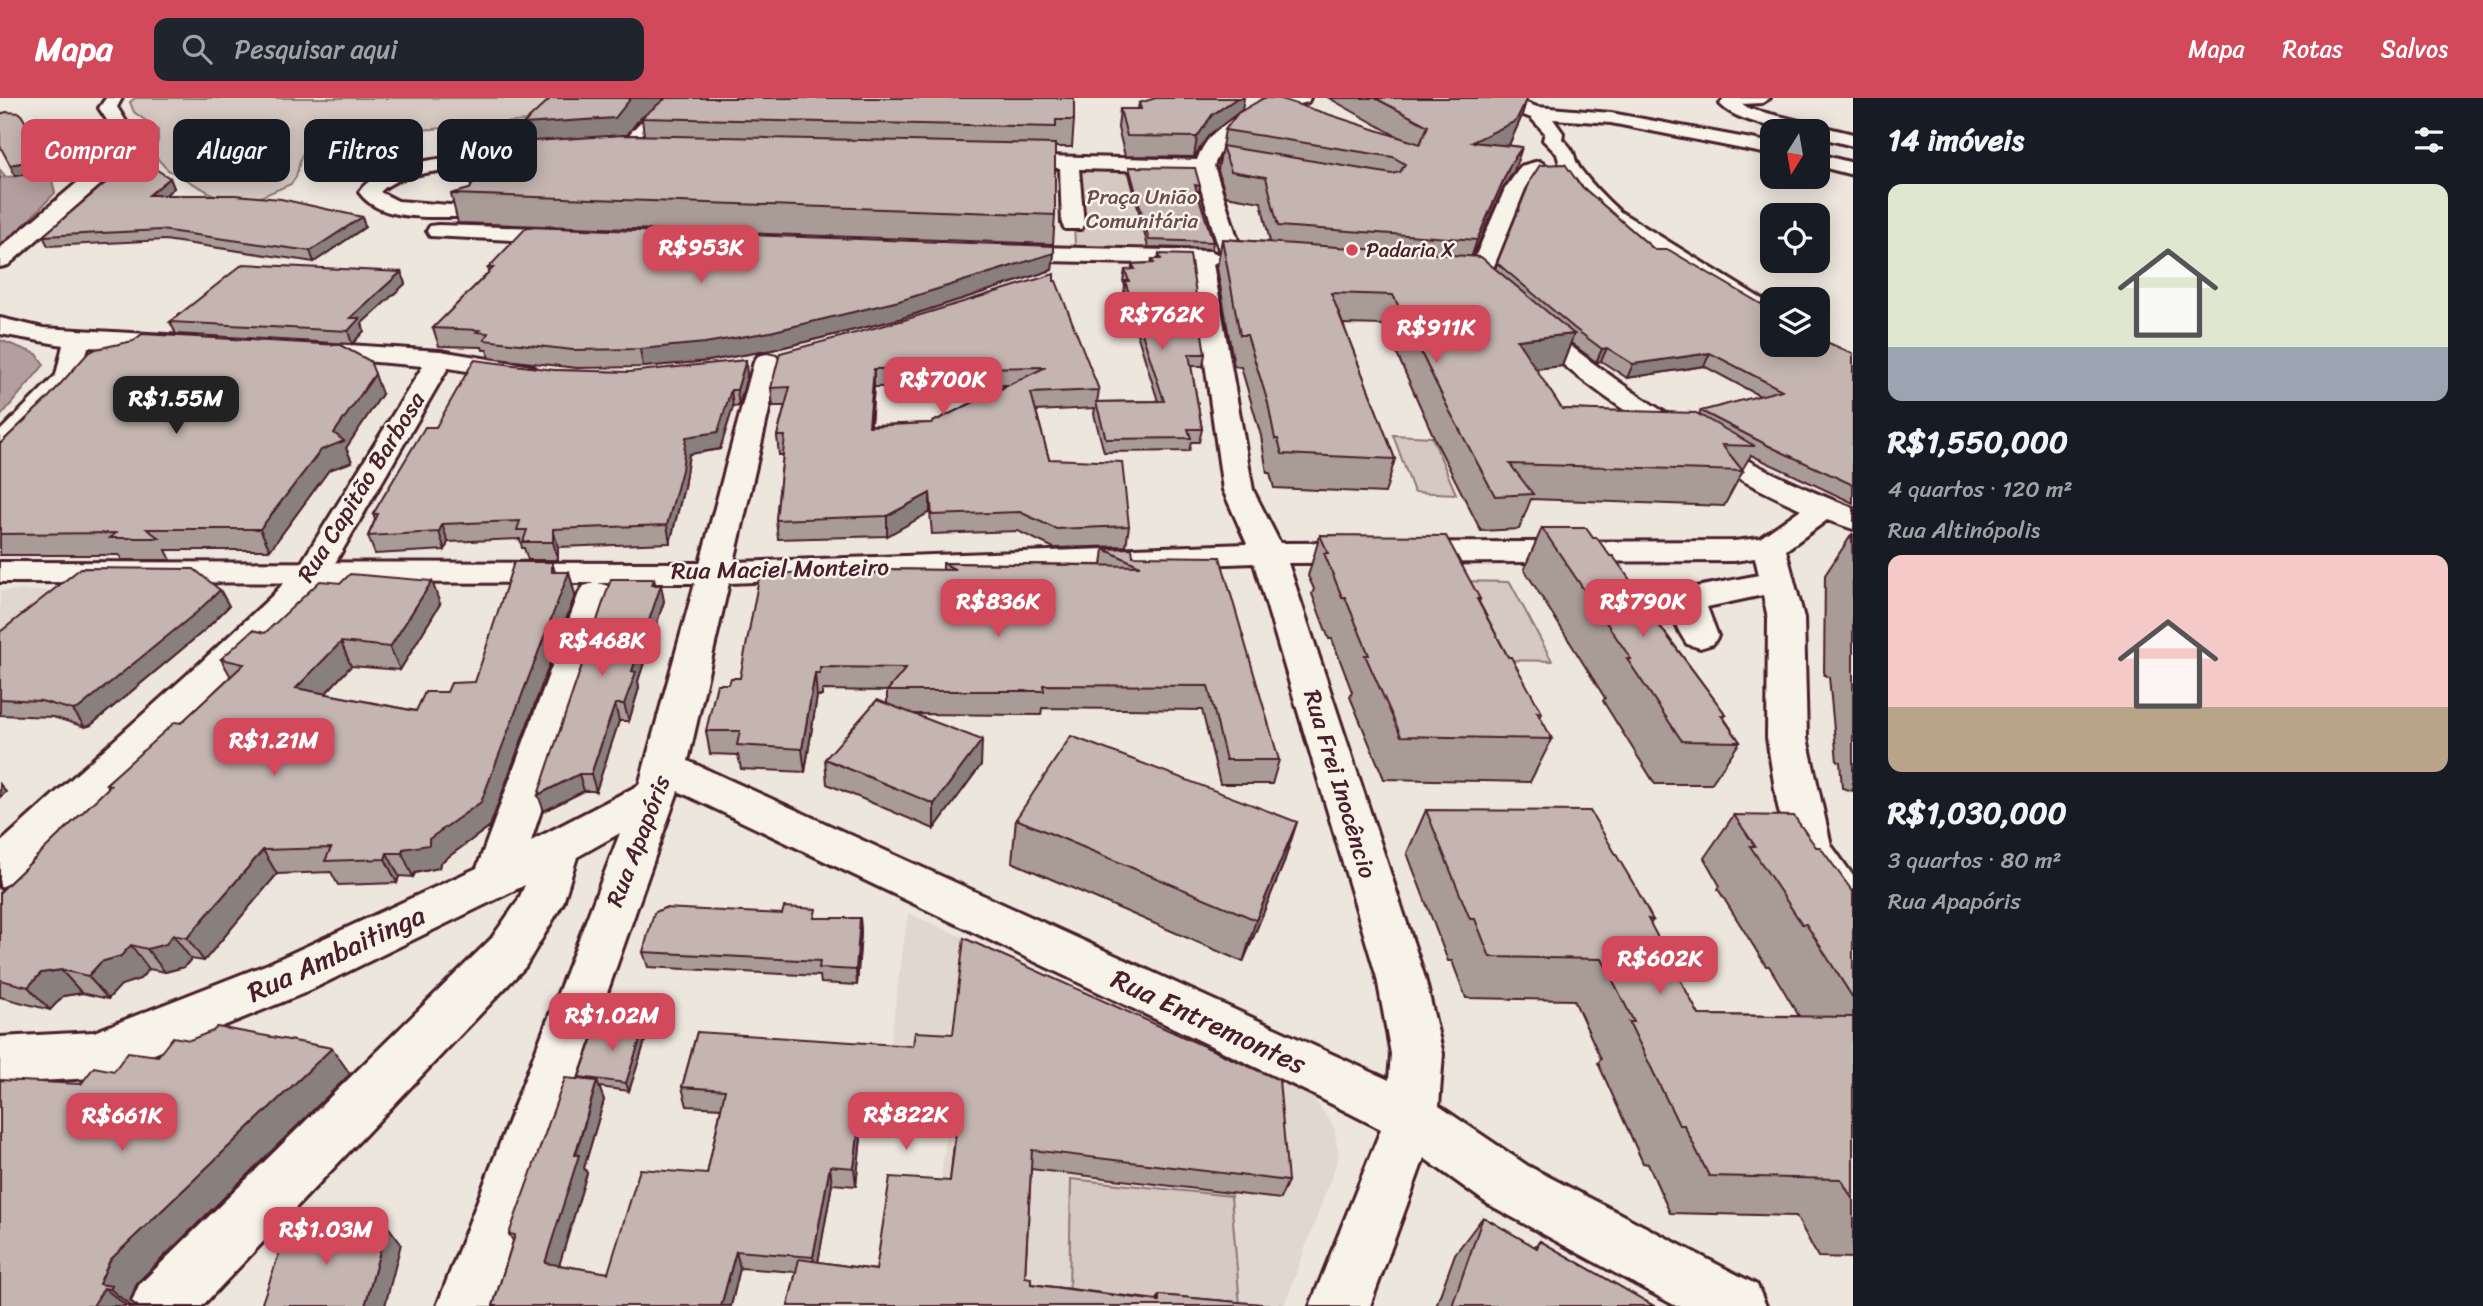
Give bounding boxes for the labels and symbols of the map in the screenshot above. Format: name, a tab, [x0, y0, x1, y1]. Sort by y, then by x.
north arrow	[1760, 119, 1830, 189]
park label: Praça União Comunitária	[1086, 178, 1199, 240]
pin: R$953K	[644, 226, 758, 285]
place label: Padaria X	[1366, 231, 1455, 269]
marker: Padaria X	[1344, 242, 1360, 258]
pin: R$762K	[1105, 292, 1219, 352]
pin: R$911K	[1379, 306, 1493, 365]
pin: R$700K	[886, 358, 1000, 417]
pin: R$1.55M	[111, 376, 241, 436]
street label: Rua Capitão Barbosa	[285, 382, 437, 591]
street label: Rua Maciel Monteiro	[671, 546, 889, 592]
pin: R$836K	[941, 580, 1055, 639]
pin: R$790K	[1586, 580, 1700, 639]
pin: R$468K	[545, 618, 659, 678]
street label: Rua Frei Inocêncio	[1291, 684, 1389, 884]
pin: R$1.21M	[209, 718, 339, 778]
street label: Rua Apapóris	[594, 768, 683, 913]
street label: Rua Ambaitinga	[239, 891, 434, 1016]
pin: R$602K	[1603, 936, 1717, 996]
street label: Rua Entremontes	[1103, 955, 1315, 1088]
pin: R$1.02M	[547, 993, 677, 1053]
pin: R$822K	[849, 1093, 963, 1152]
pin: R$661K	[65, 1094, 179, 1153]
pin: R$1.03M	[261, 1208, 391, 1267]

